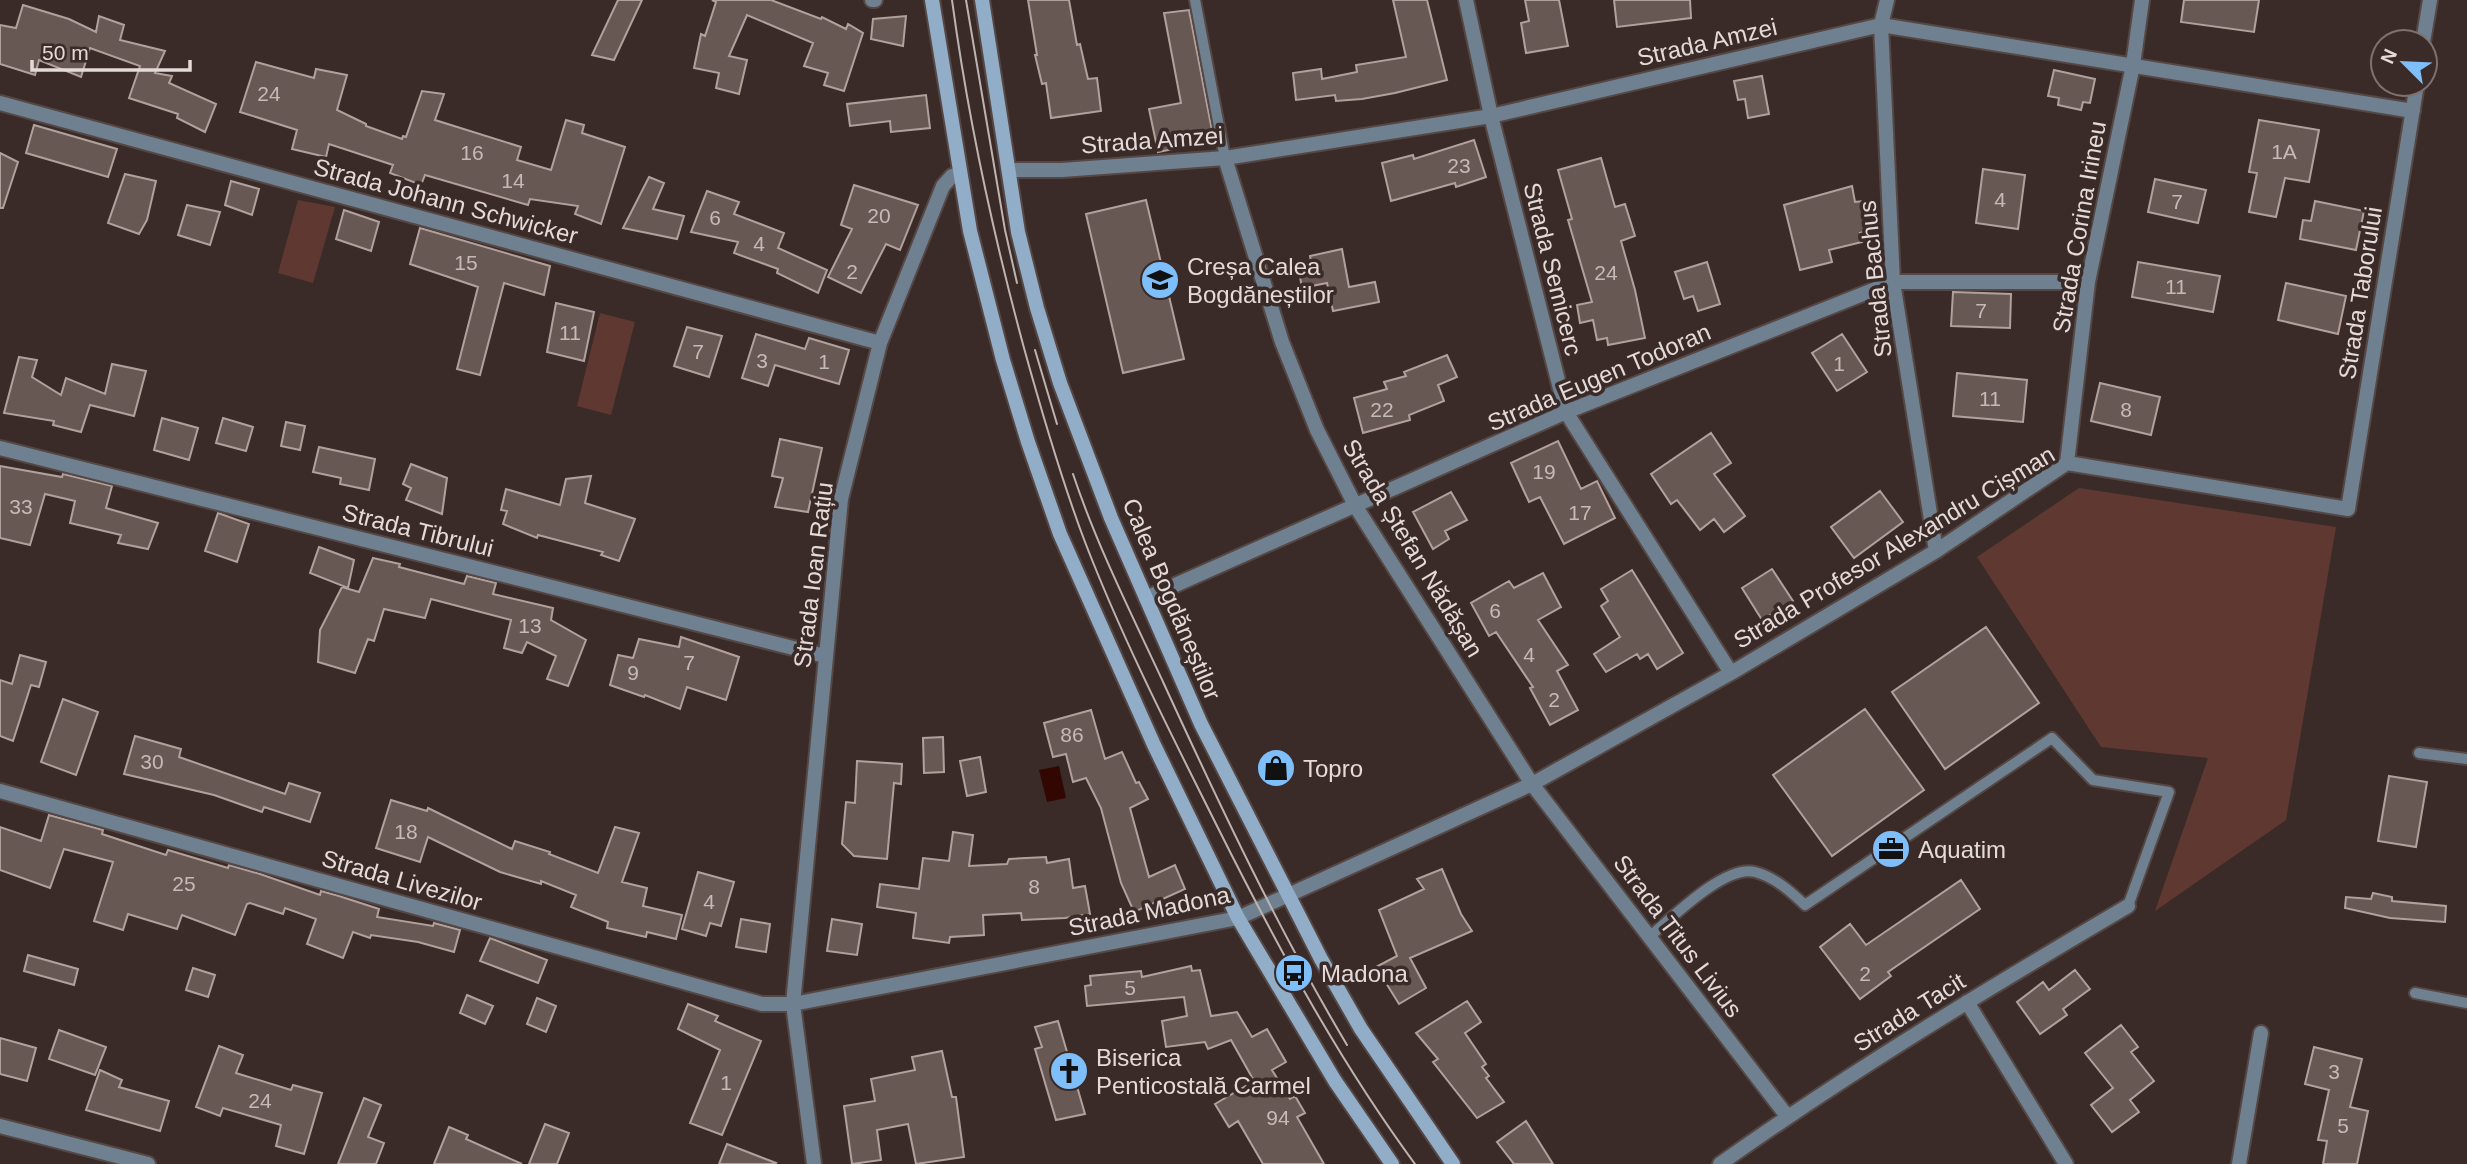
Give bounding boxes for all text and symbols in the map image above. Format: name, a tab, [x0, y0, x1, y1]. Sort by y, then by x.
street label: Strada Amzei	[1634, 13, 1780, 71]
scale bar	[32, 28, 189, 72]
north arrow	[2369, 28, 2439, 98]
text: 50 m	[42, 41, 89, 64]
text: N	[2377, 46, 2401, 67]
house number: 24	[257, 82, 281, 105]
street label: Strada Corina Irineu	[2047, 119, 2111, 335]
street label: Strada Amzei	[1080, 122, 1224, 158]
house number: 1A	[2271, 140, 2297, 163]
house number: 16	[460, 141, 484, 164]
street label: Strada Johann Schwicker	[311, 153, 581, 249]
house number: 23	[1447, 154, 1471, 177]
house number: 14	[501, 169, 525, 192]
street label: Strada Semicerc	[1518, 180, 1588, 358]
house number: 4	[1994, 188, 2006, 211]
house number: 7	[2171, 190, 2183, 213]
street label: Strada Bachus	[1853, 199, 1897, 359]
house number: 20	[867, 204, 891, 227]
street label: Strada Taborului	[2333, 205, 2387, 381]
house number: 6	[709, 206, 721, 229]
house number: 4	[753, 232, 765, 255]
house number: 15	[454, 251, 478, 274]
place label: Creșa Calea Bogdăneștilor	[1187, 253, 1334, 308]
school or university icon: Creșa Calea Bogdăneștilor	[1139, 259, 1181, 301]
house number: 2	[846, 260, 858, 283]
house number: 24	[1594, 261, 1618, 284]
house number: 11	[2165, 275, 2187, 298]
house number: 7	[1975, 299, 1987, 322]
street label: Strada Eugen Todoran	[1483, 318, 1715, 436]
house number: 11	[559, 321, 581, 344]
house number: 7	[692, 340, 704, 363]
house number: 3	[756, 349, 768, 372]
house number: 1	[818, 350, 830, 373]
house number: 1	[1833, 352, 1845, 375]
house number: 11	[1979, 387, 2001, 410]
house number: 22	[1370, 398, 1394, 421]
house number: 8	[2120, 398, 2132, 421]
street label: Strada Ștefan Nădășan	[1337, 434, 1489, 662]
street label: Strada Profesor Alexandru Cișman	[1729, 440, 2059, 654]
house number: 19	[1532, 460, 1556, 483]
street label: Strada Ioan Rațiu	[788, 481, 838, 669]
street label: Calea Bogdăneștilor	[1117, 494, 1227, 704]
house number: 33	[9, 495, 33, 518]
street label: Strada Tibrului	[340, 498, 496, 562]
house number: 17	[1568, 501, 1592, 524]
house number: 6	[1489, 599, 1501, 622]
house number: 13	[518, 614, 542, 637]
house number: 4	[1523, 643, 1535, 666]
house number: 7	[683, 651, 695, 674]
house number: 9	[627, 661, 639, 684]
house number: 2	[1548, 688, 1560, 711]
house number: 86	[1060, 723, 1084, 746]
shop icon: Topro	[1255, 747, 1297, 789]
house number: 30	[140, 750, 164, 773]
place label: Topro	[1303, 755, 1363, 782]
house number: 18	[394, 820, 418, 843]
office icon: Aquatim	[1870, 828, 1912, 870]
place label: Aquatim	[1918, 836, 2006, 863]
street label: Strada Livezilor	[319, 844, 485, 916]
street label: Strada Titus Livius	[1608, 850, 1748, 1022]
house number: 25	[172, 872, 196, 895]
house number: 8	[1028, 875, 1040, 898]
street label: Strada Madona	[1066, 881, 1233, 941]
house number: 4	[703, 890, 715, 913]
bus stop icon: Madona	[1273, 952, 1315, 994]
place label: Madona	[1321, 960, 1408, 987]
house number: 2	[1859, 962, 1871, 985]
street label: Strada Tacit	[1848, 967, 1970, 1057]
house number: 5	[1124, 976, 1136, 999]
place label: Biserica Penticostală Carmel	[1096, 1044, 1311, 1099]
church icon: Biserica Penticostală Carmel	[1048, 1050, 1090, 1092]
house number: 3	[2328, 1060, 2340, 1083]
house number: 1	[720, 1071, 732, 1094]
house number: 24	[248, 1089, 272, 1112]
house number: 94	[1266, 1106, 1290, 1129]
house number: 5	[2337, 1114, 2349, 1137]

